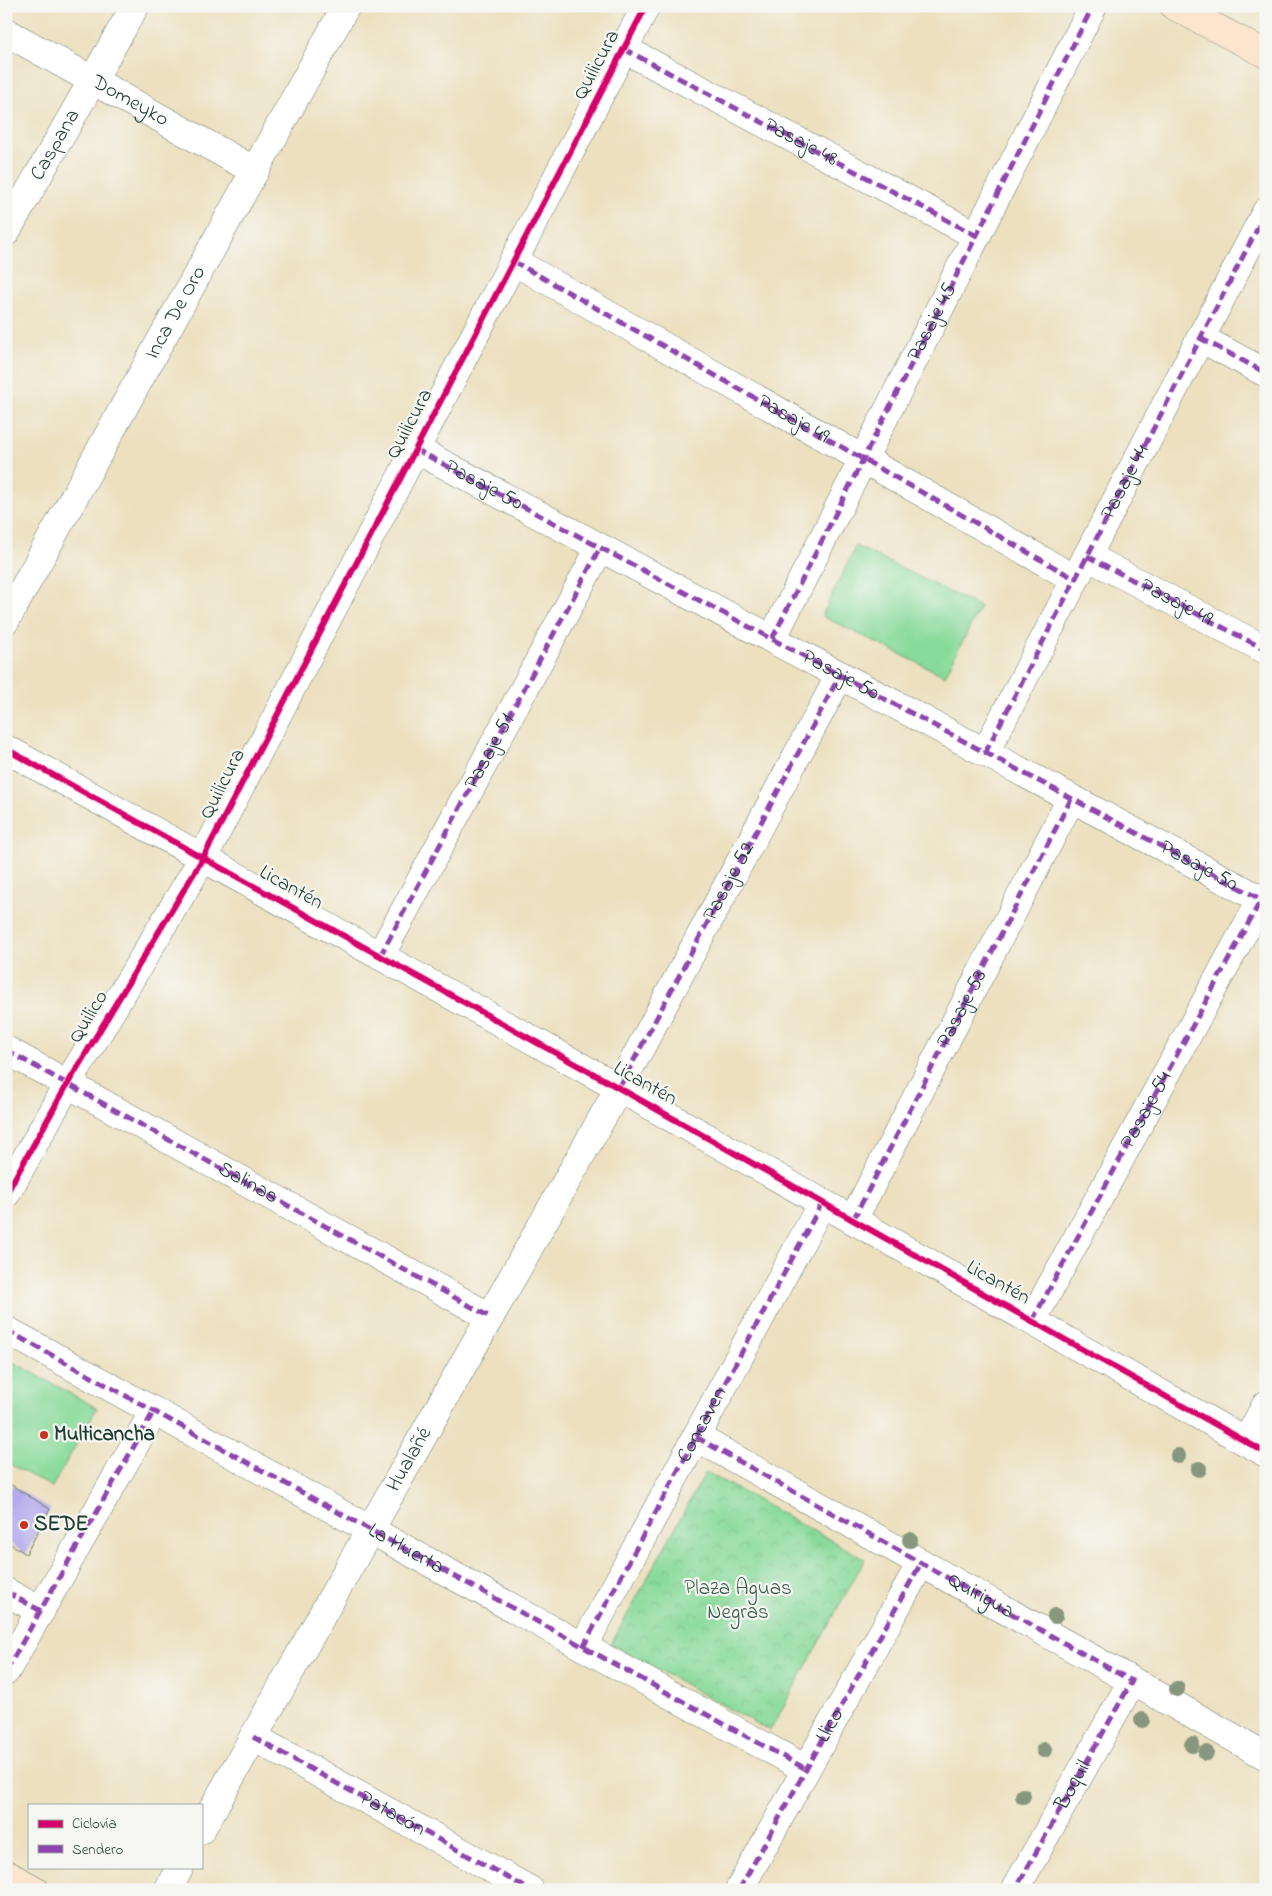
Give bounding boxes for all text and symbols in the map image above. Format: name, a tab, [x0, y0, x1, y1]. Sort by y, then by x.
street label: Quilicura	[566, 25, 628, 105]
street label: Domeyko	[85, 67, 174, 135]
street label: Caspana	[23, 104, 88, 186]
street label: Pasaje 48	[758, 111, 843, 175]
street label: Inca De Oro	[138, 261, 214, 365]
street label: Pasaje 45	[900, 278, 965, 367]
street label: Quilicura	[379, 384, 441, 464]
street label: Pasaje 49	[752, 387, 835, 452]
street label: Pasaje 44	[1094, 439, 1158, 525]
street label: Pasaje 50	[440, 453, 528, 519]
street label: Pasaje 49	[1135, 572, 1219, 635]
street label: Pasaje 50	[796, 642, 885, 709]
street label: Pasaje 51	[457, 708, 523, 795]
street label: Quilicura	[192, 743, 254, 825]
street label: Pasaje 50	[1155, 833, 1243, 899]
street label: Pasaje 52	[696, 837, 763, 927]
street label: Licantén	[253, 858, 329, 918]
street label: Pasaje 53	[930, 965, 995, 1053]
street label: Quilico	[62, 985, 117, 1049]
street label: Licantén	[607, 1054, 683, 1114]
street label: Pasaje 54	[1113, 1066, 1180, 1154]
street label: Salinas	[212, 1155, 283, 1212]
street label: Licantén	[960, 1253, 1036, 1313]
street label: Concaven	[670, 1382, 735, 1468]
place label: Multicancha	[54, 1420, 155, 1450]
street label: Hualañé	[379, 1421, 440, 1498]
marker: Multicancha	[38, 1429, 50, 1441]
place label: SEDE	[34, 1510, 89, 1540]
street label: La Huerta	[362, 1516, 449, 1582]
marker: SEDE	[18, 1519, 30, 1531]
street label: Quirigua	[942, 1565, 1019, 1627]
park label: Plaza Aguas Negras	[684, 1574, 792, 1630]
street label: Llico	[809, 1703, 852, 1748]
street label: Boquil	[1047, 1755, 1100, 1817]
street label: Patacón	[354, 1784, 431, 1844]
legend	[28, 1804, 202, 1868]
text: Ciclovía	[72, 1813, 117, 1835]
text: Sendero	[72, 1839, 124, 1861]

